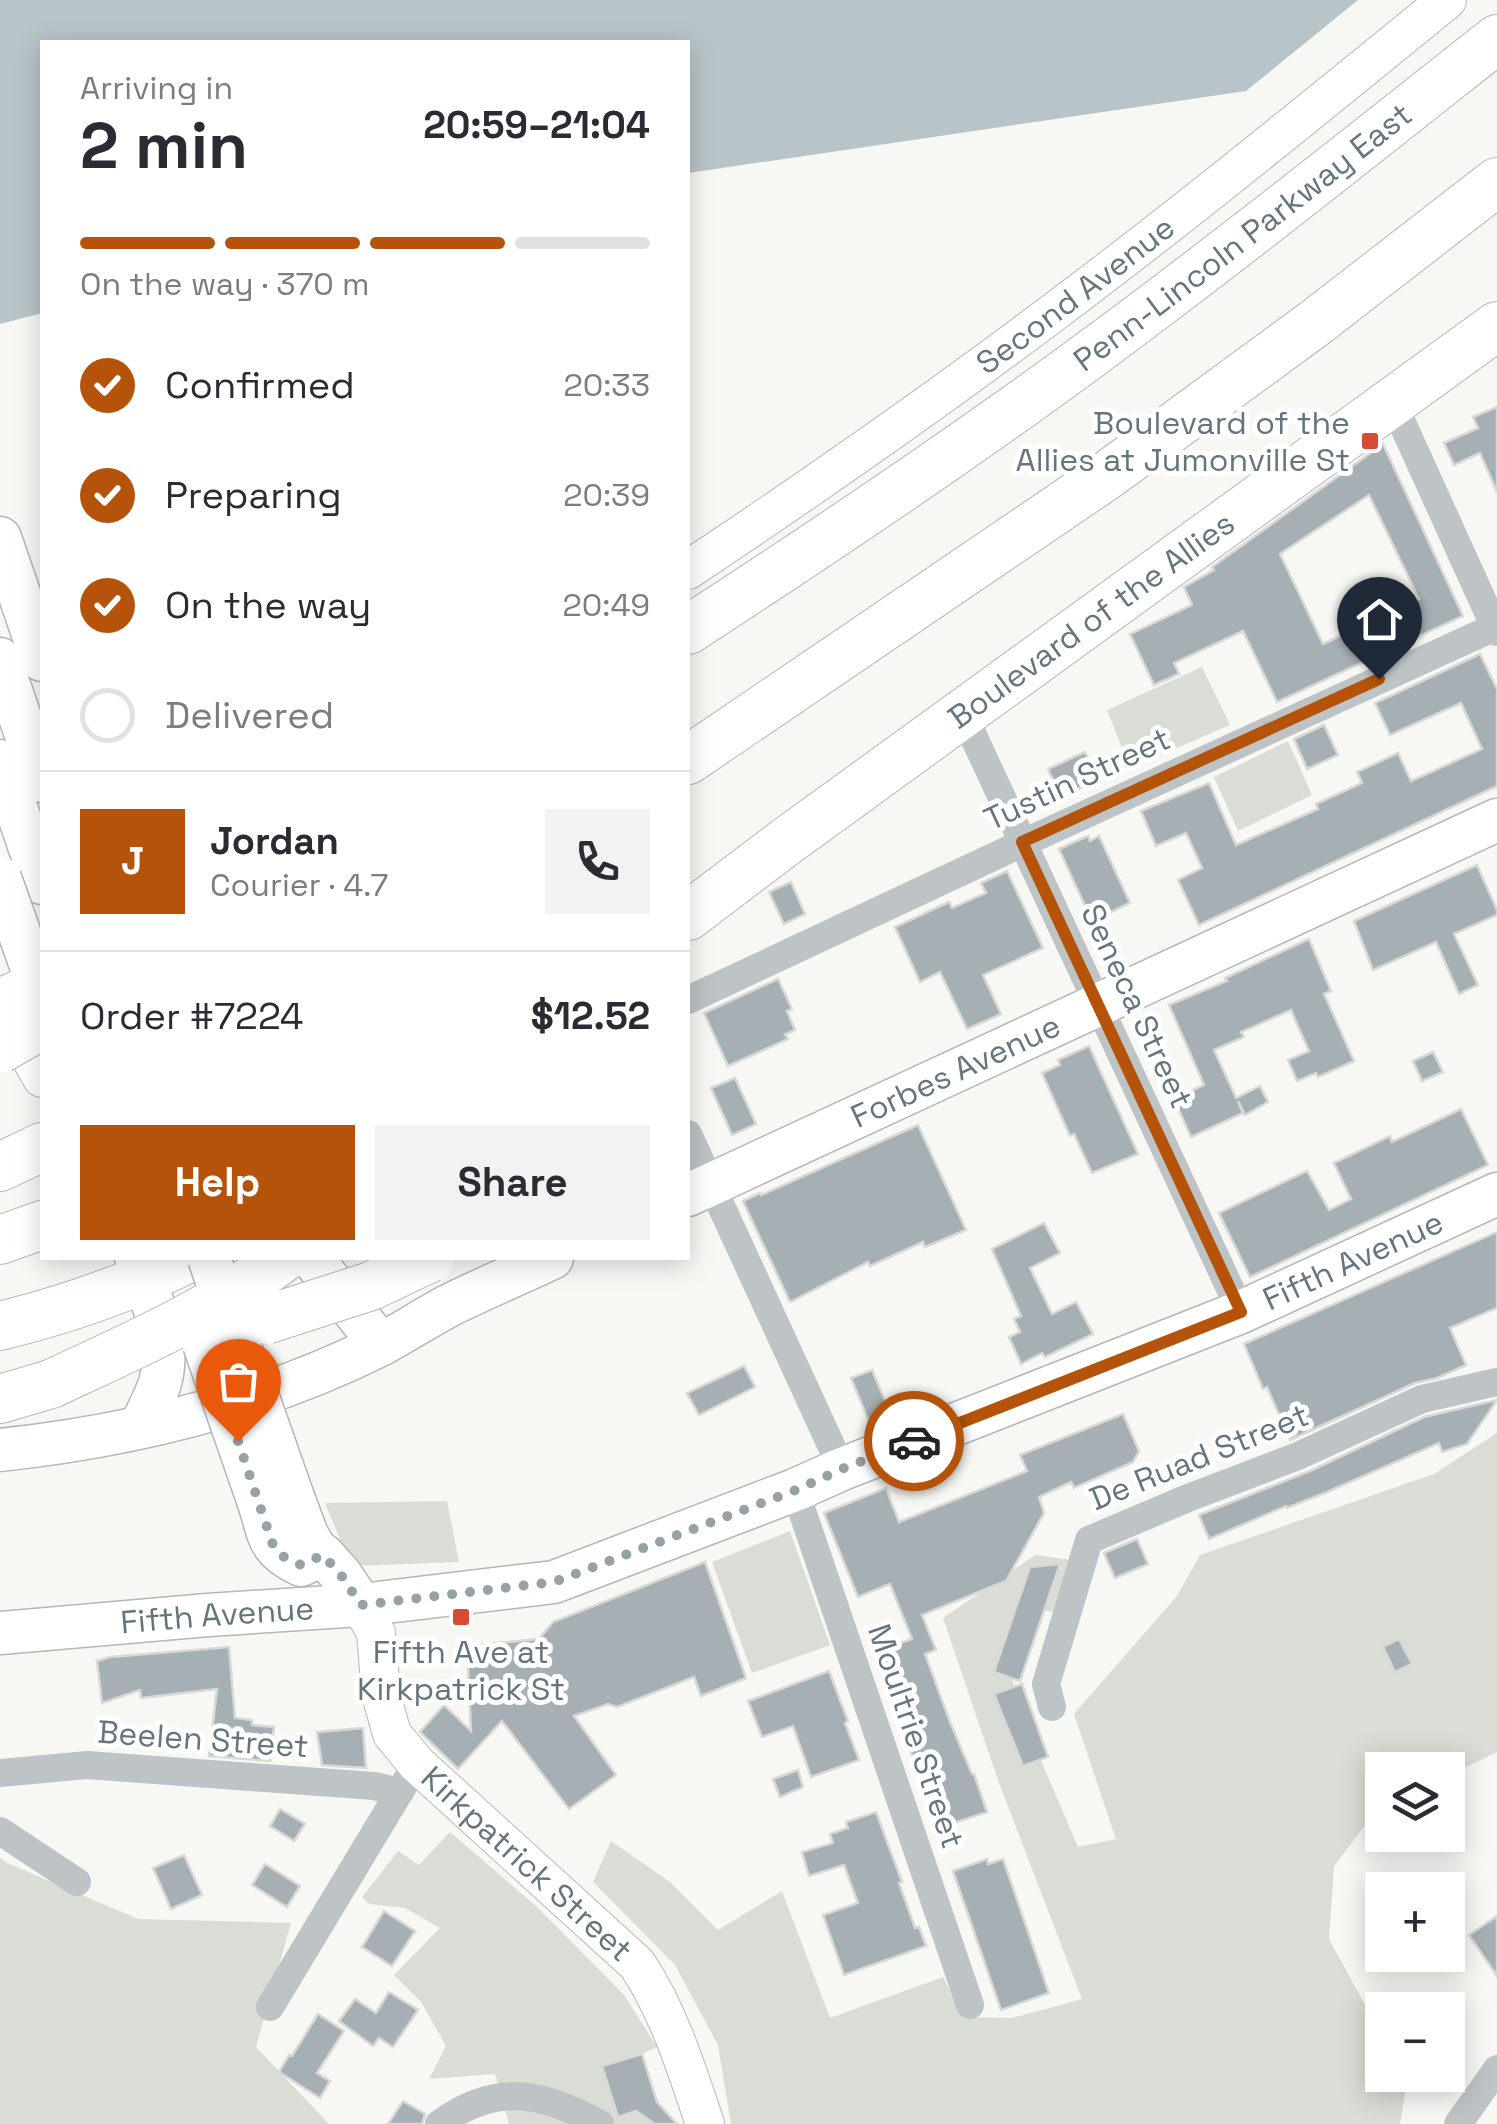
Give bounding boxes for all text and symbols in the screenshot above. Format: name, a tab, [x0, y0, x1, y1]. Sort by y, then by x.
text: Arriving in	[80, 68, 233, 108]
street label: Penn-Lincoln Parkway East	[1066, 94, 1420, 380]
text: 20:59–21:04	[423, 101, 650, 149]
text: 2 min	[80, 104, 248, 187]
street label: Second Avenue	[968, 207, 1182, 383]
text: On the way · 370 m	[80, 264, 370, 304]
icon: check	[80, 358, 135, 413]
text: Confirmed	[165, 361, 355, 409]
text: 20:33	[563, 365, 650, 405]
place label: Boulevard of the Allies at Jumonville St	[1016, 403, 1350, 480]
marker: Boulevard of the Allies at Jumonville St	[1359, 430, 1381, 452]
icon: check	[80, 468, 135, 523]
text: Preparing	[165, 471, 342, 519]
text: 20:39	[563, 475, 650, 515]
street label: Boulevard of the Allies	[940, 503, 1242, 738]
pin	[1337, 577, 1422, 680]
icon: check	[80, 578, 135, 633]
text: On the way	[165, 581, 371, 629]
text: 20:49	[563, 585, 650, 625]
icon: home	[1352, 592, 1407, 647]
text: Delivered	[165, 691, 334, 739]
street label: Tustin Street	[978, 718, 1176, 840]
button: phone	[545, 809, 650, 914]
text: Jordan	[210, 817, 339, 865]
text: J	[121, 837, 144, 885]
text: Courier · 4.7	[210, 865, 388, 905]
street label: Seneca Street	[1072, 898, 1202, 1114]
text: Order #7224	[80, 992, 304, 1040]
text: $12.52	[531, 992, 650, 1040]
street label: Forbes Avenue	[845, 1005, 1067, 1137]
button: Help	[80, 1125, 355, 1240]
button: Share	[375, 1125, 650, 1240]
street label: Fifth Avenue	[1257, 1202, 1449, 1319]
pin	[196, 1339, 281, 1442]
icon: bag	[211, 1354, 266, 1409]
courier	[864, 1391, 964, 1491]
street label: De Ruad Street	[1084, 1395, 1314, 1519]
icon: car	[887, 1414, 942, 1469]
street label: Fifth Avenue	[119, 1588, 315, 1642]
marker: Fifth Ave at Kirkpatrick St	[450, 1606, 472, 1628]
street label: Moultrie Street	[859, 1619, 973, 1853]
place label: Fifth Ave at Kirkpatrick St	[357, 1632, 565, 1709]
street label: Beelen Street	[96, 1712, 310, 1766]
map controls	[1365, 1752, 1465, 2092]
button: layers	[1365, 1752, 1465, 1852]
street label: Kirkpatrick Street	[413, 1758, 641, 1970]
button: +	[1365, 1872, 1465, 1972]
button: −	[1365, 1992, 1465, 2092]

